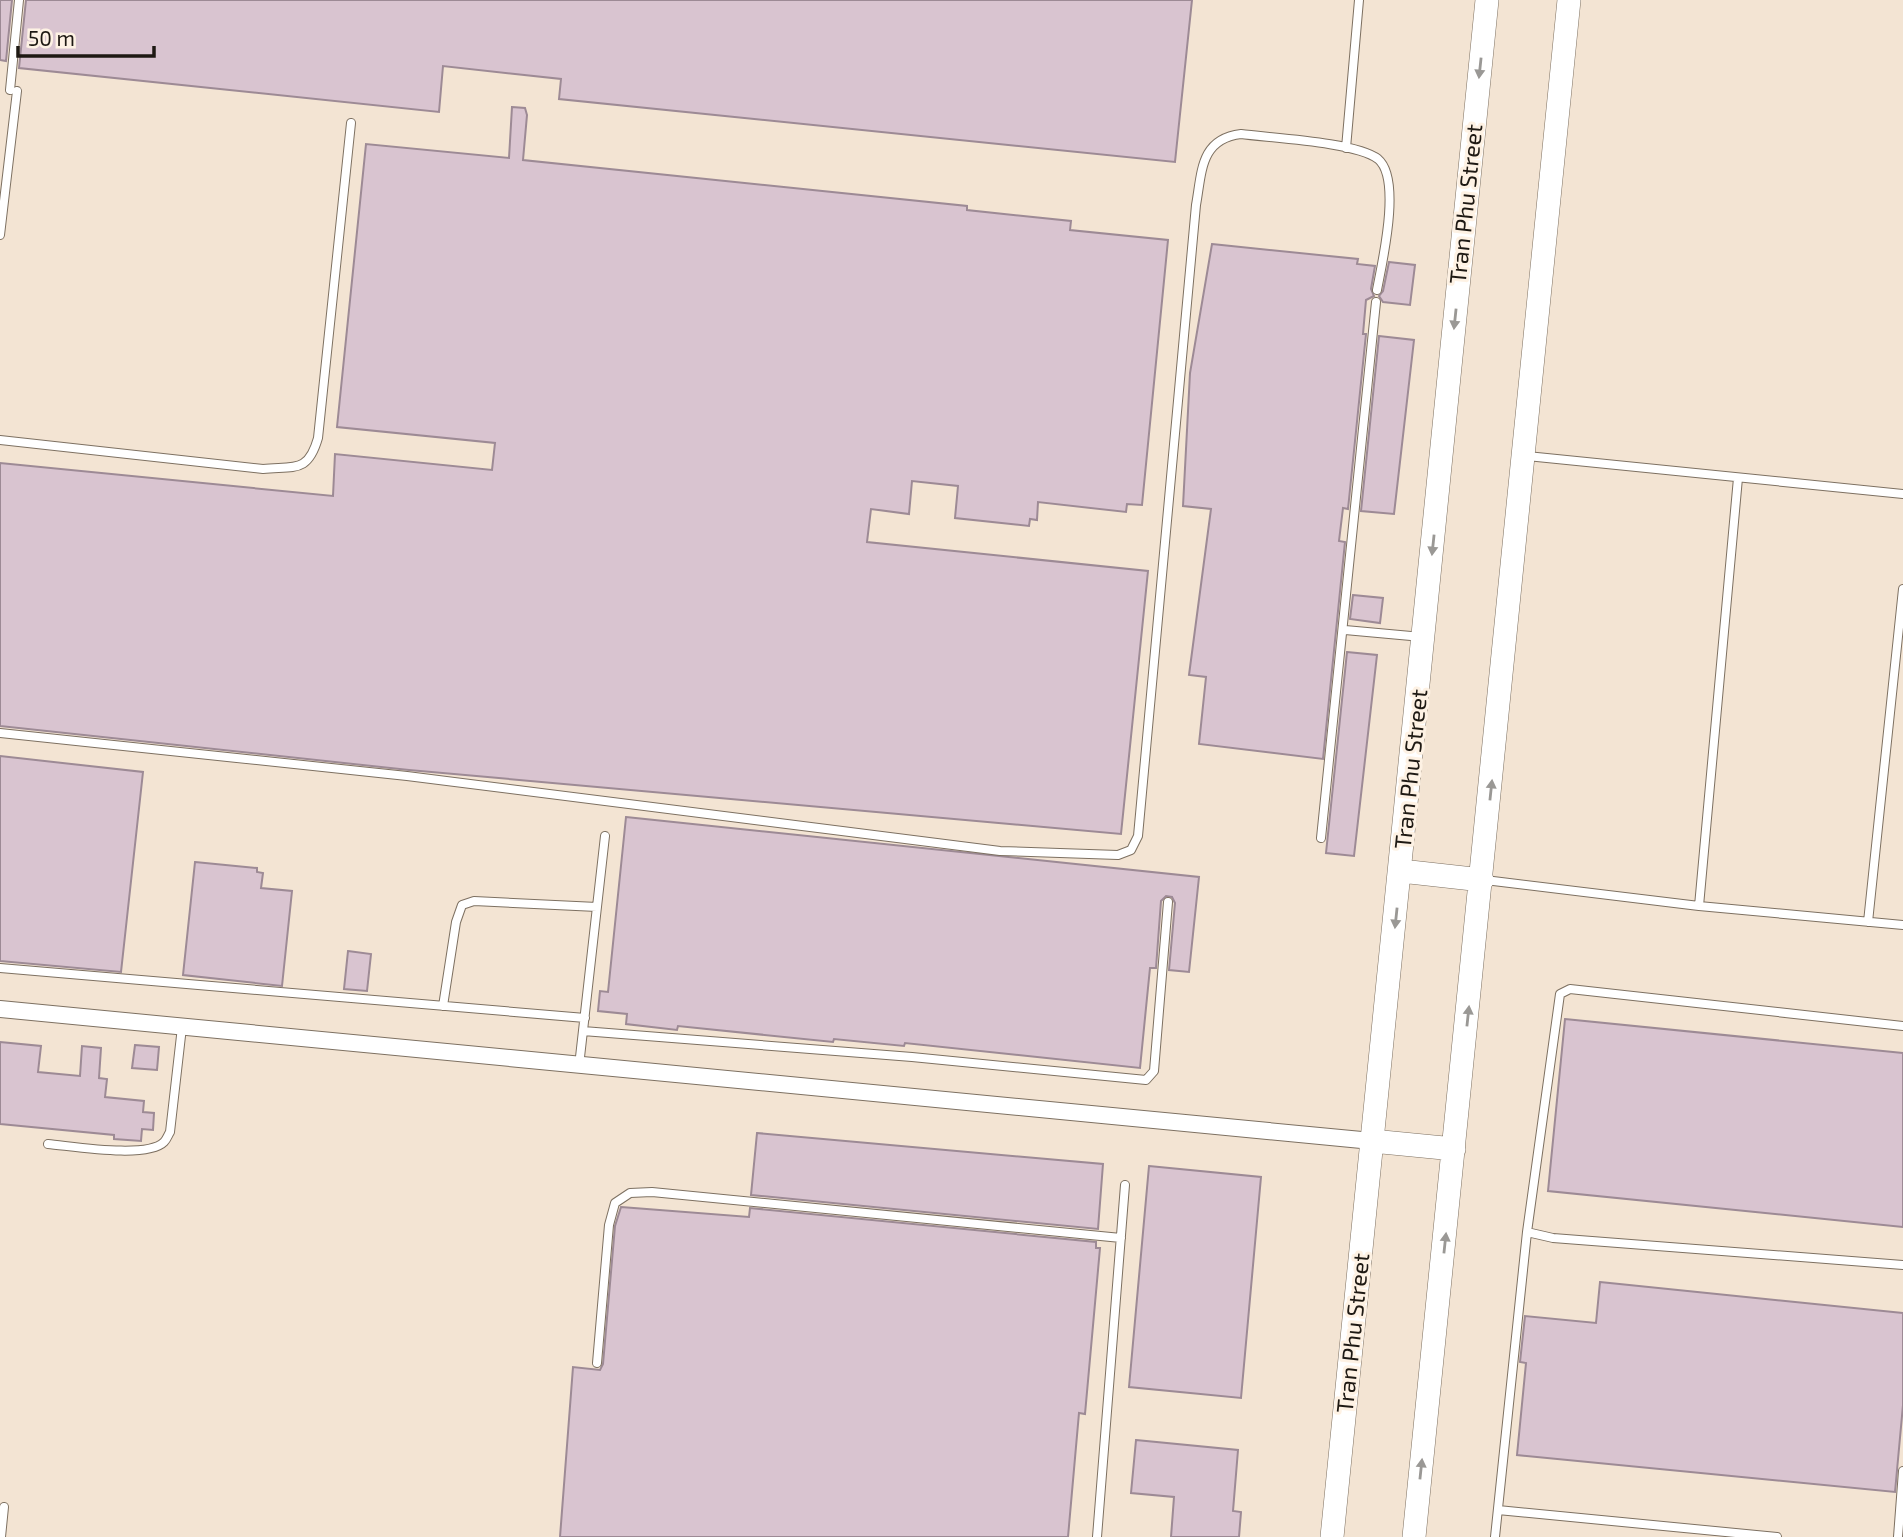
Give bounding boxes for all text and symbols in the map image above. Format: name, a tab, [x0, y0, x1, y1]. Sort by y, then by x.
scale bar	[18, 14, 154, 58]
text: 50 m	[28, 25, 75, 50]
one-way arrow	[1474, 57, 1485, 79]
street label: Tran Phu Street	[1443, 122, 1487, 285]
one-way arrow	[1449, 308, 1460, 330]
one-way arrow	[1427, 534, 1438, 556]
street label: Tran Phu Street	[1388, 687, 1432, 850]
one-way arrow	[1486, 779, 1497, 801]
one-way arrow	[1390, 907, 1401, 929]
one-way arrow	[1463, 1005, 1474, 1027]
one-way arrow	[1439, 1232, 1450, 1254]
street label: Tran Phu Street	[1330, 1251, 1374, 1414]
one-way arrow	[1416, 1458, 1427, 1480]

